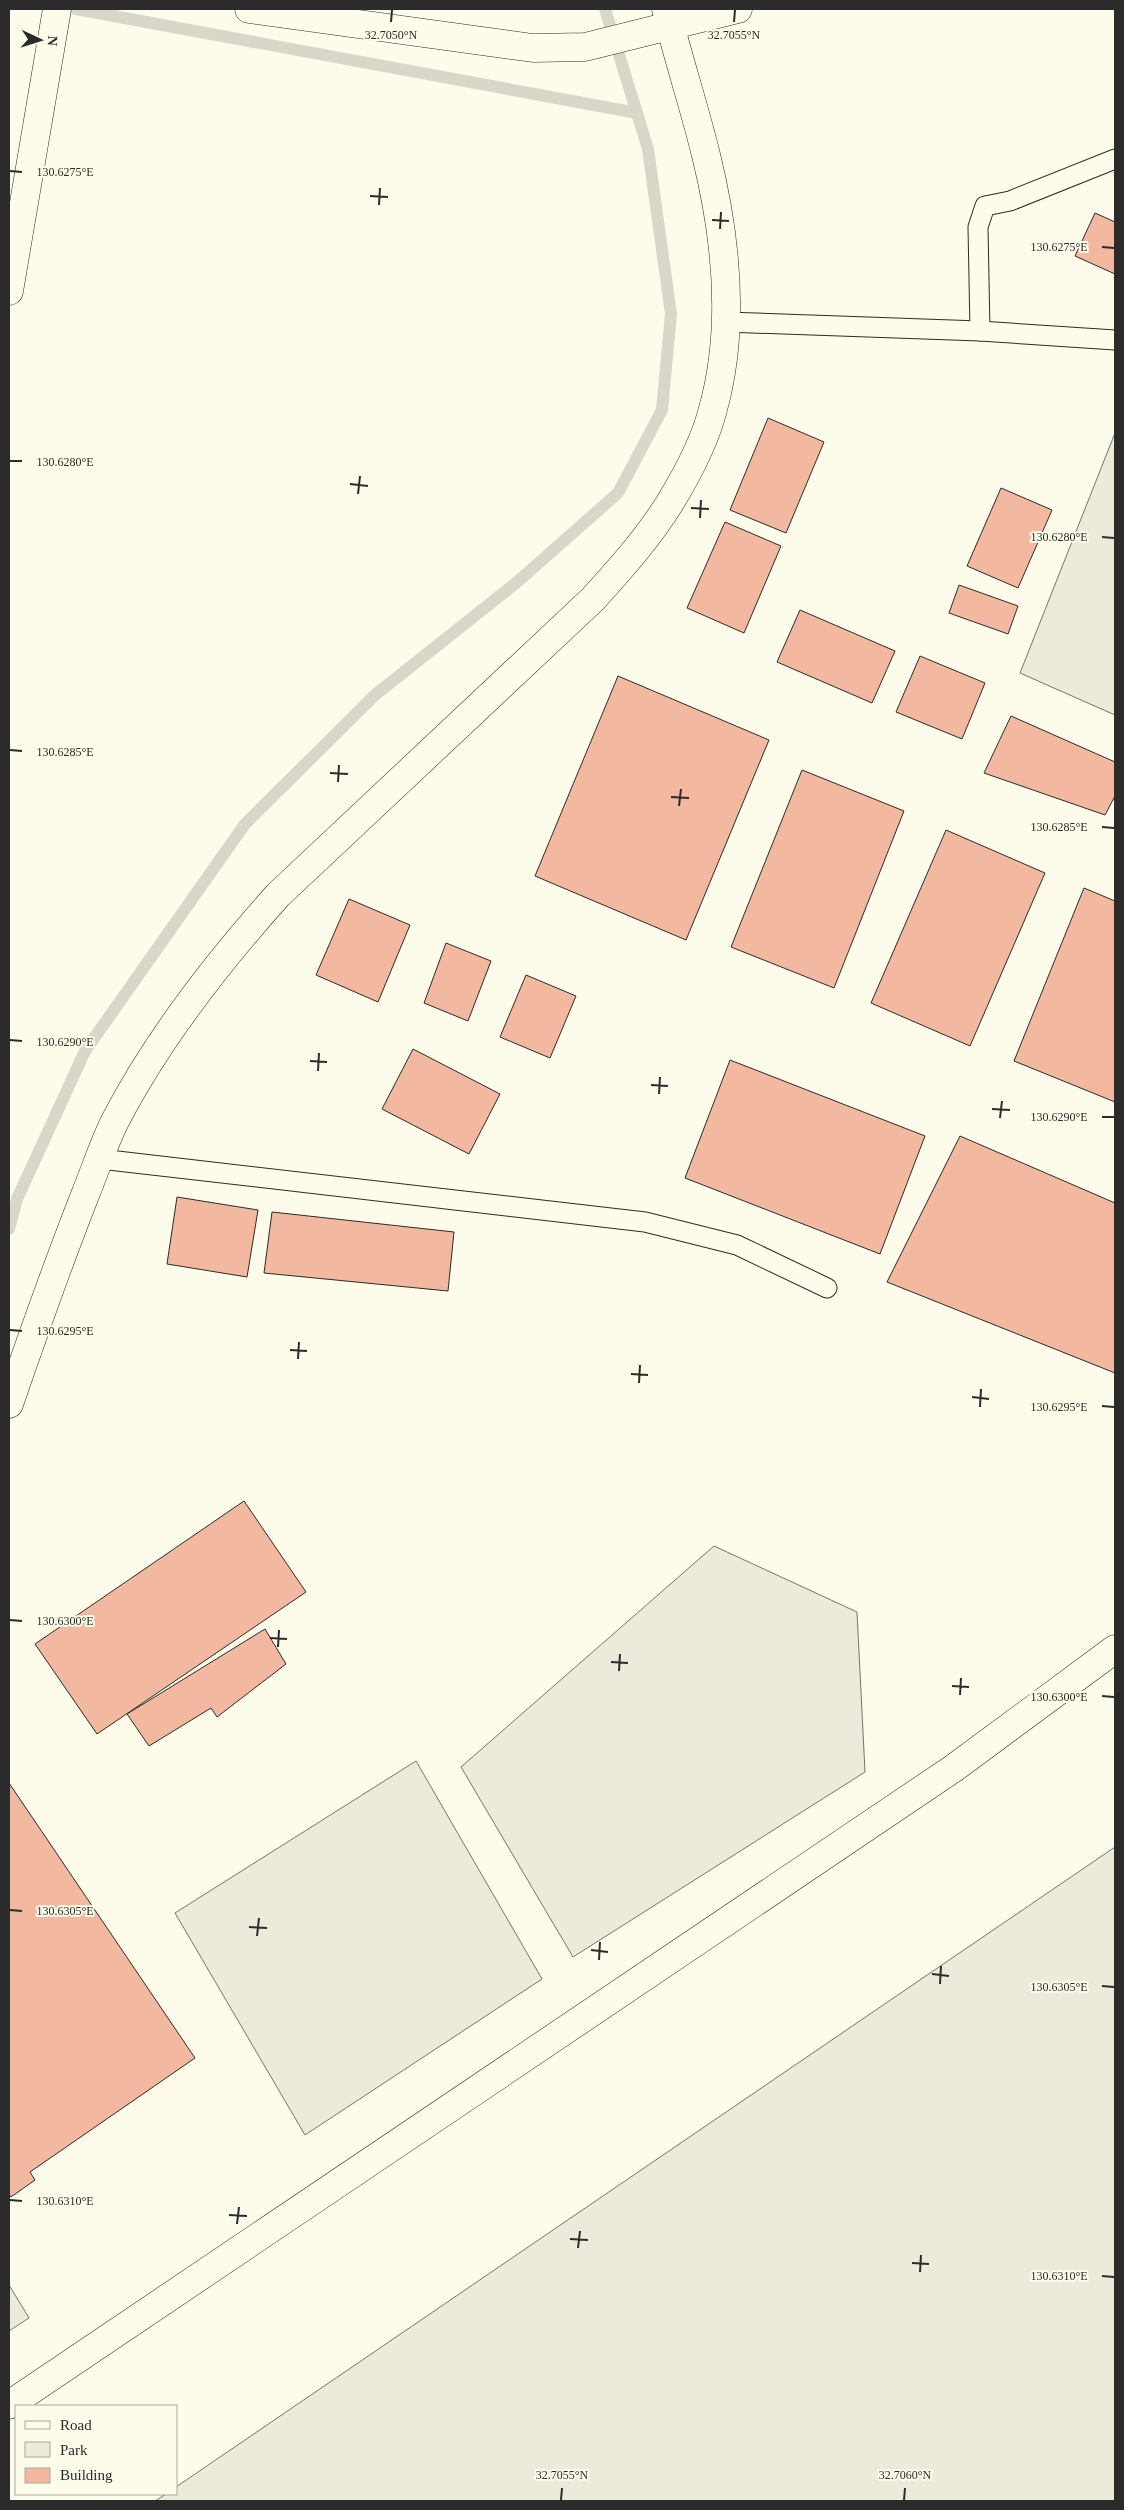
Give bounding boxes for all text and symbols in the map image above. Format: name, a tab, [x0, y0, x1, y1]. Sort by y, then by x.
north arrow	[15, 15, 65, 65]
text: 32.7050°N	[365, 28, 418, 42]
text: 32.7055°N	[708, 28, 761, 42]
text: N	[45, 35, 60, 46]
text: 130.6275°E	[36, 165, 94, 179]
text: 130.6275°E	[1030, 240, 1088, 254]
text: 130.6280°E	[36, 455, 94, 469]
text: 130.6280°E	[1030, 530, 1088, 544]
text: 130.6285°E	[36, 745, 94, 759]
text: 130.6285°E	[1030, 820, 1088, 834]
text: 130.6290°E	[36, 1035, 94, 1049]
text: 130.6290°E	[1030, 1110, 1088, 1124]
text: 130.6295°E	[36, 1324, 94, 1338]
text: 130.6295°E	[1030, 1400, 1088, 1414]
text: 130.6300°E	[36, 1614, 94, 1628]
text: 130.6300°E	[1030, 1690, 1088, 1704]
text: 130.6305°E	[36, 1904, 94, 1918]
text: 130.6305°E	[1030, 1980, 1088, 1994]
text: 130.6310°E	[36, 2194, 94, 2208]
text: 130.6310°E	[1030, 2269, 1088, 2283]
legend	[15, 2405, 178, 2495]
text: Road	[60, 2417, 92, 2433]
text: Park	[60, 2442, 88, 2458]
text: Building	[60, 2467, 113, 2483]
text: 32.7055°N	[536, 2468, 589, 2482]
text: 32.7060°N	[879, 2468, 932, 2482]

